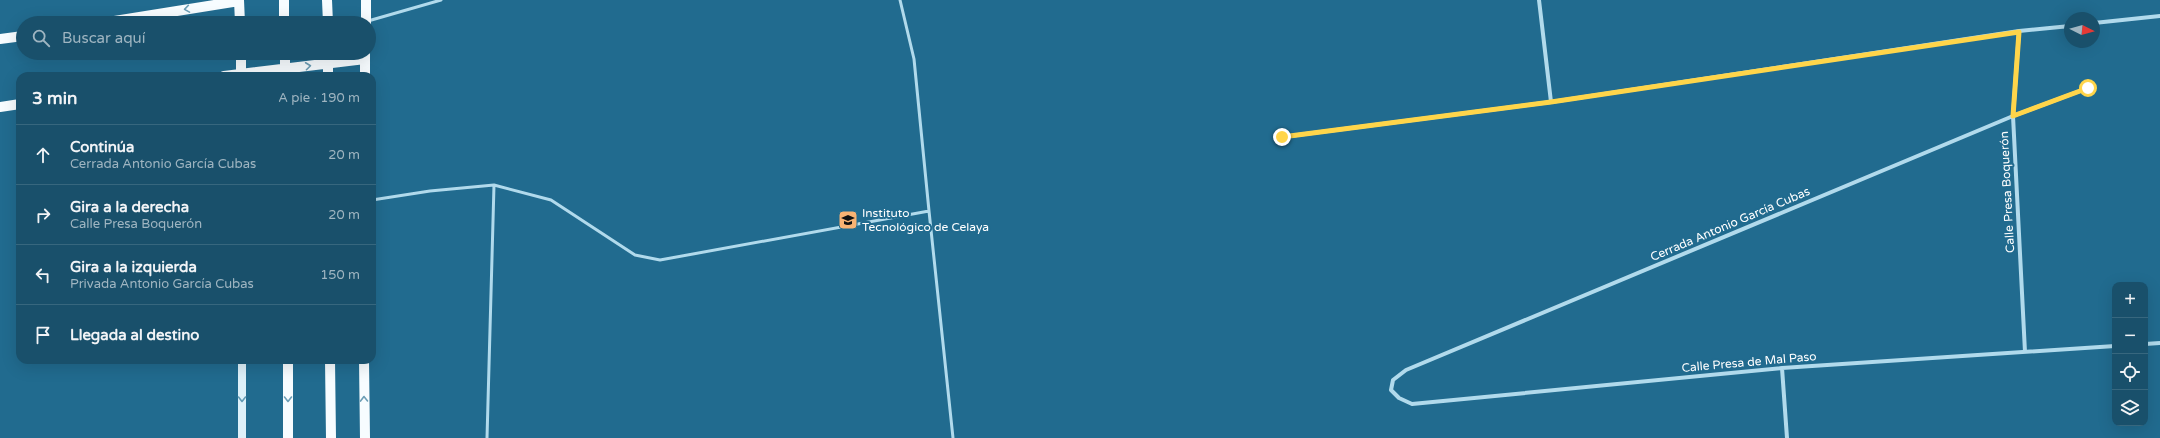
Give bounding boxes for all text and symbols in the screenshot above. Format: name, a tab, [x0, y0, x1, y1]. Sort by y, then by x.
one-way arrow	[184, 5, 190, 13]
north arrow	[2064, 12, 2100, 48]
search box	[16, 16, 376, 60]
icon: search	[30, 27, 52, 49]
text: Buscar aquí	[62, 29, 145, 47]
one-way arrow	[305, 62, 311, 71]
route start	[2079, 79, 2097, 97]
text: 3 min	[32, 88, 77, 109]
text: A pie · 190 m	[278, 90, 360, 106]
route end	[1273, 128, 1291, 146]
street label: Calle Presa Boquerón	[1997, 131, 2017, 253]
text: Continúa	[70, 138, 134, 156]
icon: ahead	[32, 144, 54, 166]
text: 20 m	[328, 147, 360, 163]
text: Cerrada Antonio García Cubas	[70, 156, 256, 172]
street label: Cerrada Antonio García Cubas	[1648, 184, 1812, 264]
text: Gira a la derecha	[70, 198, 189, 216]
icon: right	[32, 204, 54, 226]
place label: Instituto Tecnológico de Celaya	[862, 206, 989, 234]
text: 20 m	[328, 207, 360, 223]
school or university icon: Instituto Tecnológico de Celaya	[837, 209, 859, 231]
text: Calle Presa Boquerón	[70, 216, 202, 232]
text: Gira a la izquierda	[70, 258, 197, 276]
icon: left	[32, 264, 54, 286]
text: 150 m	[320, 267, 360, 283]
text: Privada Antonio García Cubas	[70, 276, 254, 292]
map controls	[2112, 282, 2148, 426]
button: +	[2112, 282, 2148, 318]
button: −	[2112, 318, 2148, 354]
icon: arrive	[32, 324, 54, 346]
text: Llegada al destino	[70, 326, 199, 344]
street label: Calle Presa de Mal Paso	[1681, 349, 1817, 375]
button: locate	[2112, 354, 2148, 390]
button: layers	[2112, 390, 2148, 426]
one-way arrow	[238, 396, 246, 402]
one-way arrow	[284, 396, 292, 402]
one-way arrow	[360, 396, 368, 402]

